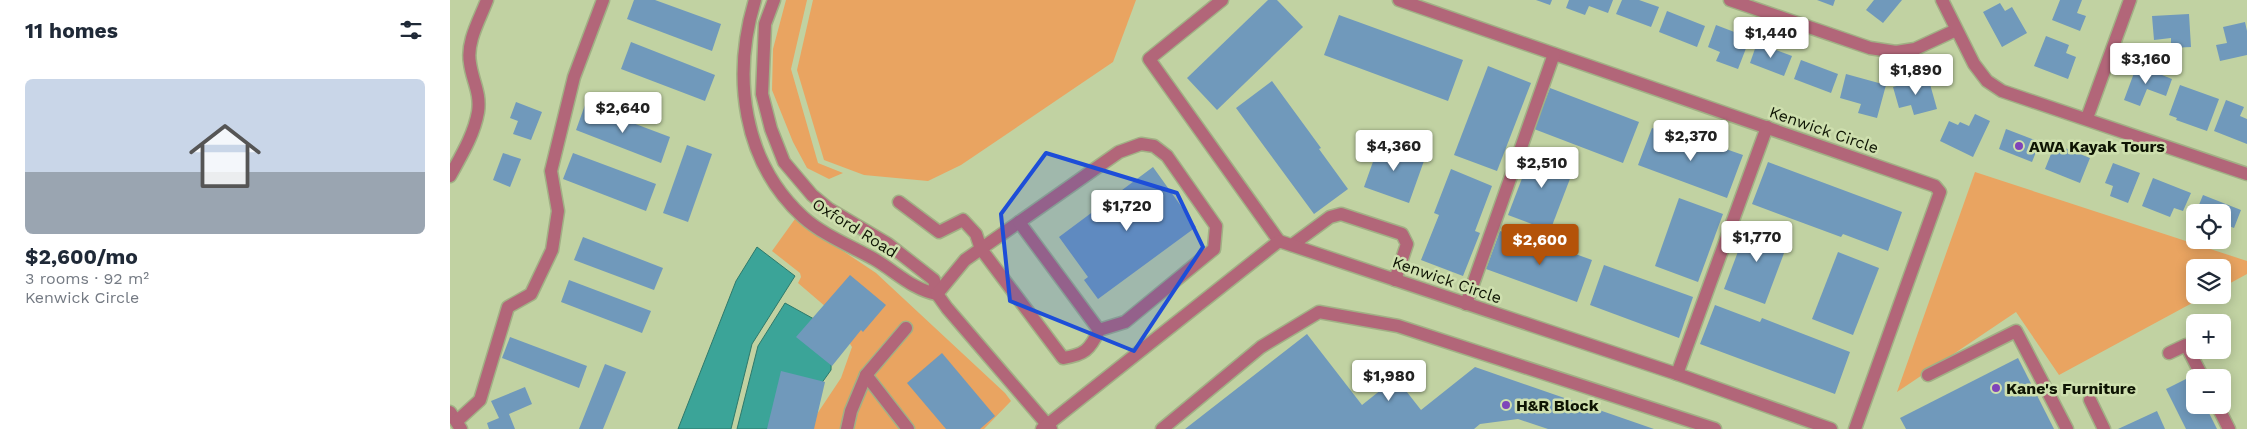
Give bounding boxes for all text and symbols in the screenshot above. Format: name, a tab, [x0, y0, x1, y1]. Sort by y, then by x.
icon: filters	[397, 16, 425, 44]
pin: $1,440	[1730, 17, 1812, 59]
text: 11 homes	[25, 18, 118, 43]
text: $1,440	[1745, 23, 1797, 42]
pin: $3,160	[2105, 42, 2187, 85]
text: $3,160	[2121, 49, 2171, 68]
pin: $1,890	[1875, 54, 1957, 96]
text: $1,890	[1890, 60, 1942, 79]
pin: $2,640	[582, 92, 664, 134]
text: $2,640	[596, 98, 650, 117]
street label: Kenwick Circle	[1767, 102, 1881, 158]
icon: home	[180, 111, 270, 201]
pin: $2,370	[1650, 120, 1732, 162]
text: $2,370	[1664, 126, 1718, 145]
pin: $4,360	[1353, 130, 1435, 172]
text: $4,360	[1367, 136, 1421, 155]
place label: AWA Kayak Tours	[2029, 137, 2165, 156]
marker: AWA Kayak Tours	[2013, 140, 2025, 152]
pin: $2,510	[1501, 146, 1583, 189]
text: $2,510	[1517, 153, 1567, 172]
pin: $1,720	[1086, 190, 1168, 232]
street label: Oxford Road	[809, 194, 901, 262]
text: $1,720	[1102, 196, 1152, 215]
map controls	[2186, 204, 2231, 414]
button: locate	[2186, 204, 2231, 249]
pin: $1,770	[1716, 220, 1798, 263]
pin: $2,600	[1499, 224, 1581, 266]
text: $1,770	[1732, 227, 1782, 246]
text: $2,600	[1513, 230, 1567, 249]
text: $2,600/mo	[25, 244, 138, 269]
street label: Kenwick Circle	[1390, 252, 1504, 308]
button: layers	[2186, 259, 2231, 304]
text: 3 rooms · 92 m²	[25, 269, 149, 288]
text: Kenwick Circle	[25, 288, 139, 307]
button: +	[2186, 314, 2231, 359]
pin: $1,980	[1348, 360, 1430, 402]
text: $1,980	[1363, 366, 1415, 385]
button: −	[2186, 369, 2231, 414]
place label: Kane's Furniture	[2006, 379, 2136, 398]
marker: Kane's Furniture	[1990, 382, 2002, 394]
place label: H&R Block	[1516, 396, 1599, 415]
marker: H&R Block	[1500, 399, 1512, 411]

